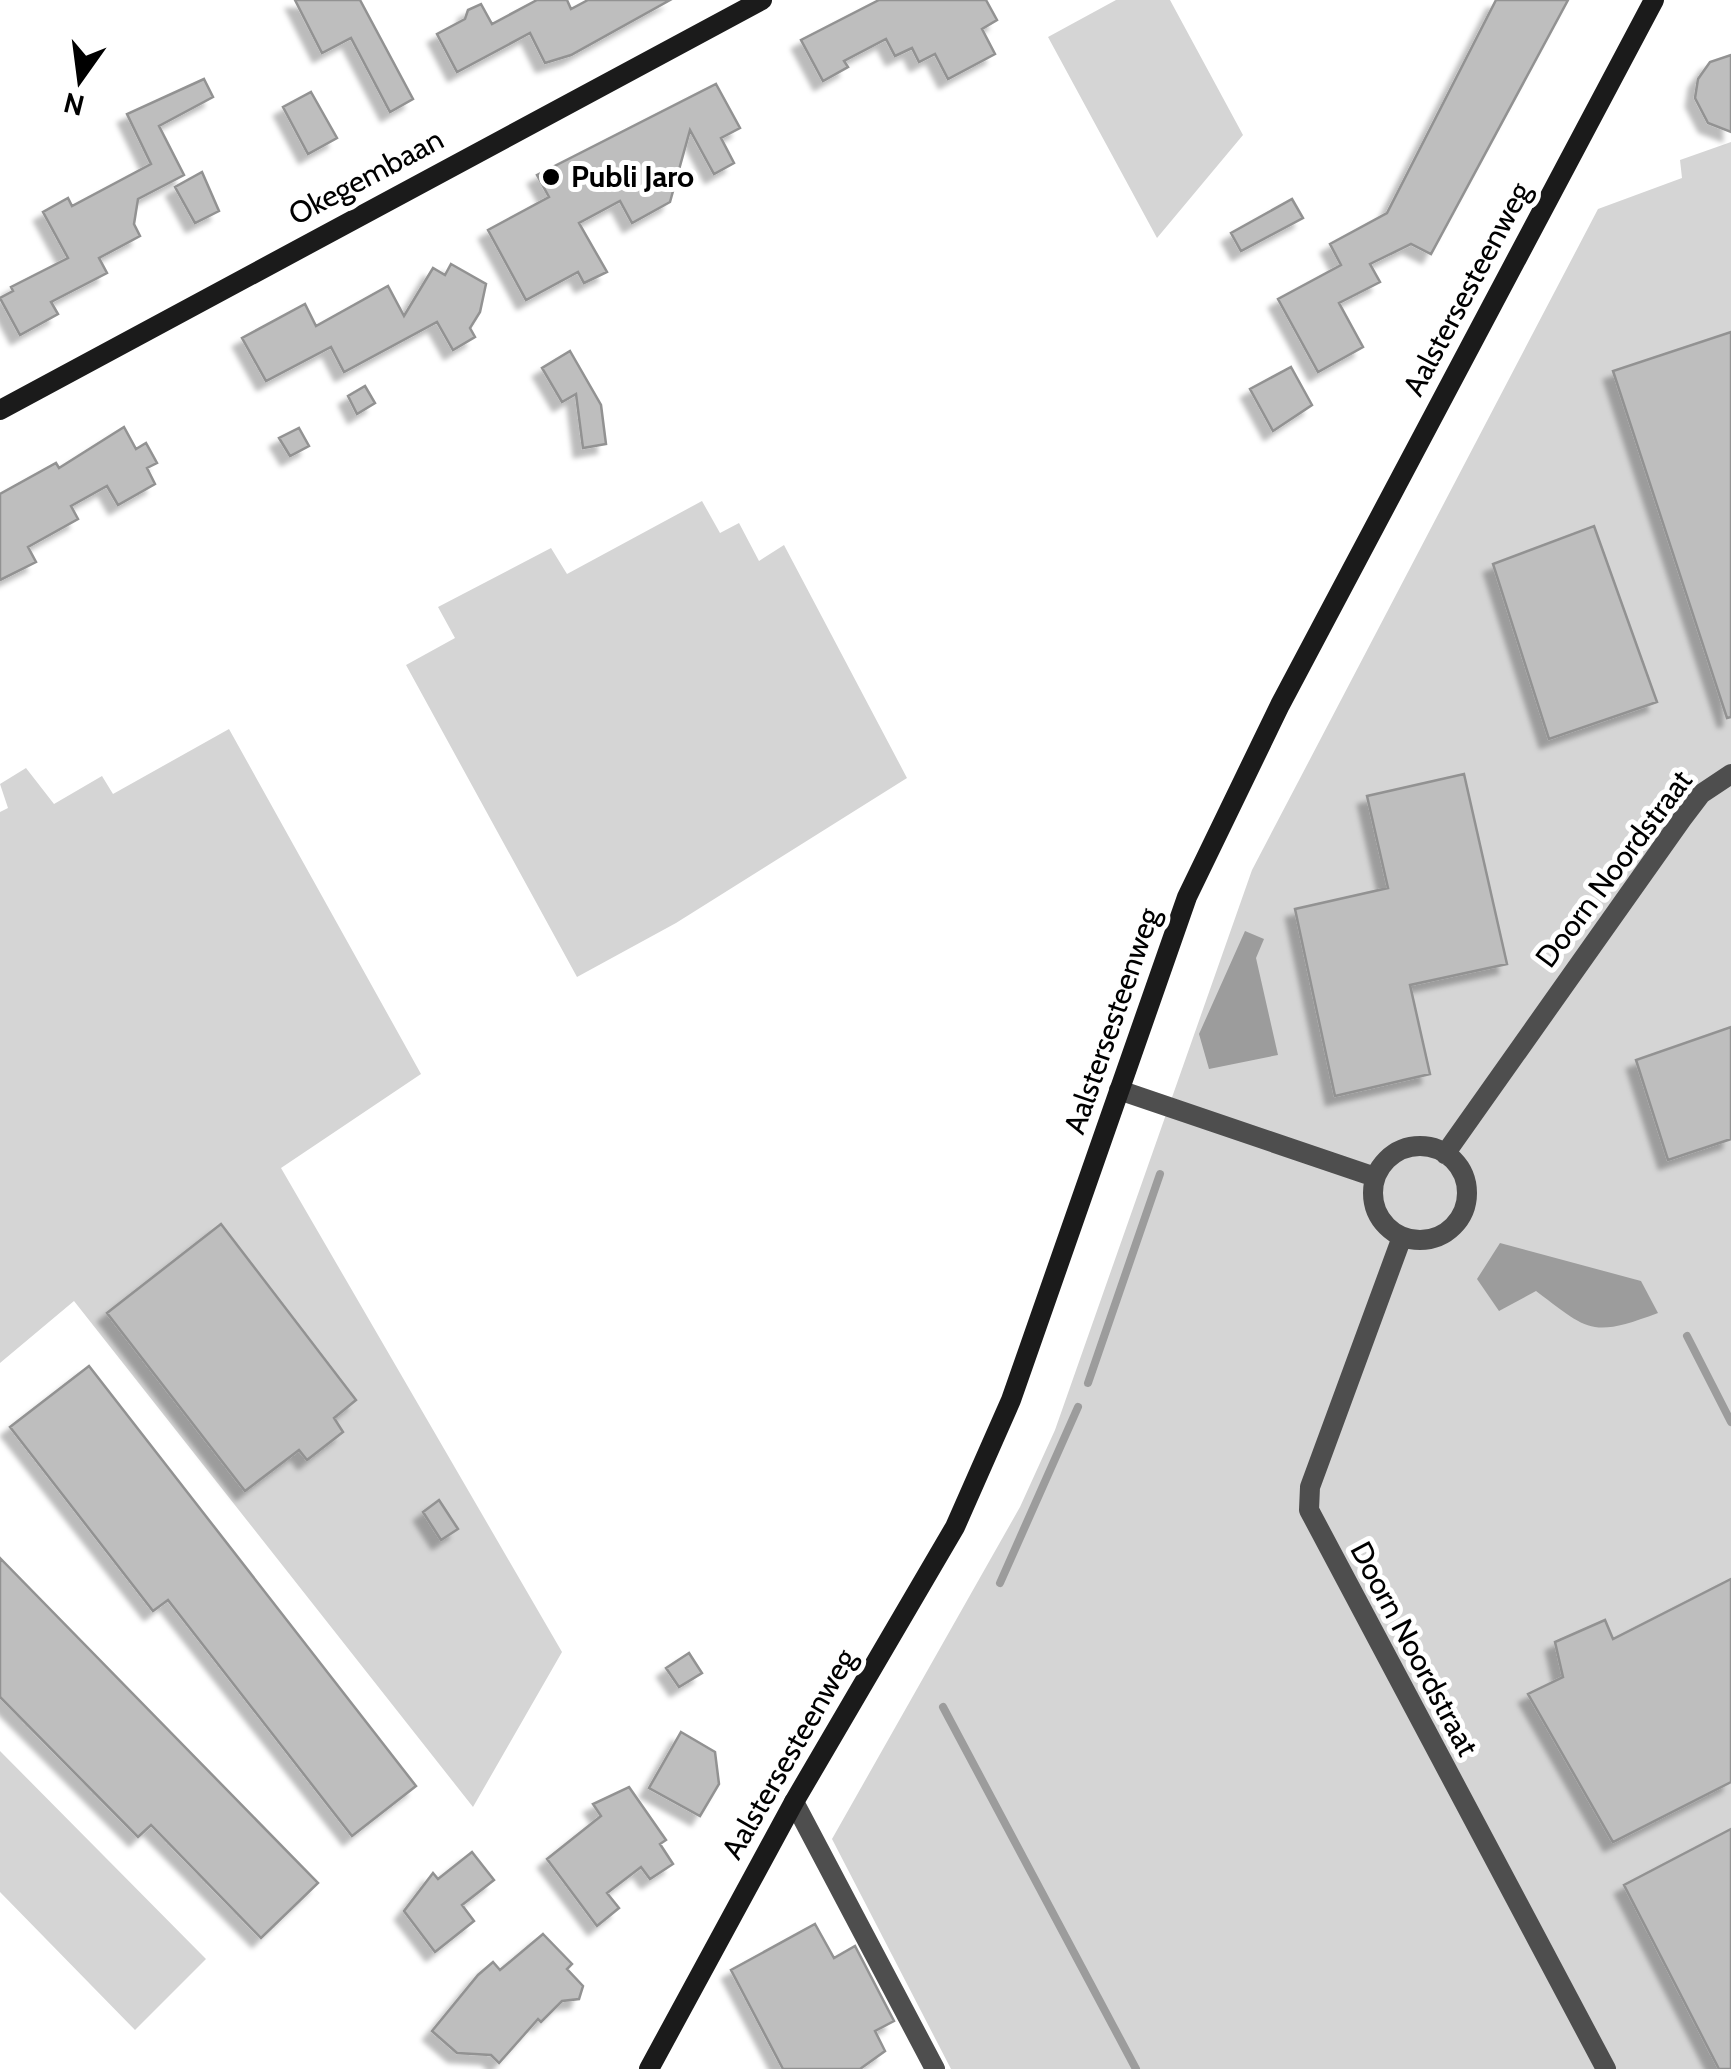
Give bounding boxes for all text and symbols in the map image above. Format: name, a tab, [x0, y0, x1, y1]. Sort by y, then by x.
north arrow	[30, 30, 130, 130]
text: N	[60, 85, 88, 123]
street label: Okegembaan	[282, 120, 449, 233]
place label: Publi Jaro	[571, 158, 694, 195]
marker: Publi Jaro	[540, 166, 562, 188]
street label: Aalstersesteenweg	[1395, 175, 1539, 402]
street label: Doorn Noordstraat	[1527, 763, 1700, 975]
street label: Aalstersesteenweg	[1056, 902, 1168, 1139]
street label: Doorn Noordstraat	[1342, 1535, 1487, 1762]
street label: Aalstersesteenweg	[713, 1641, 864, 1865]

